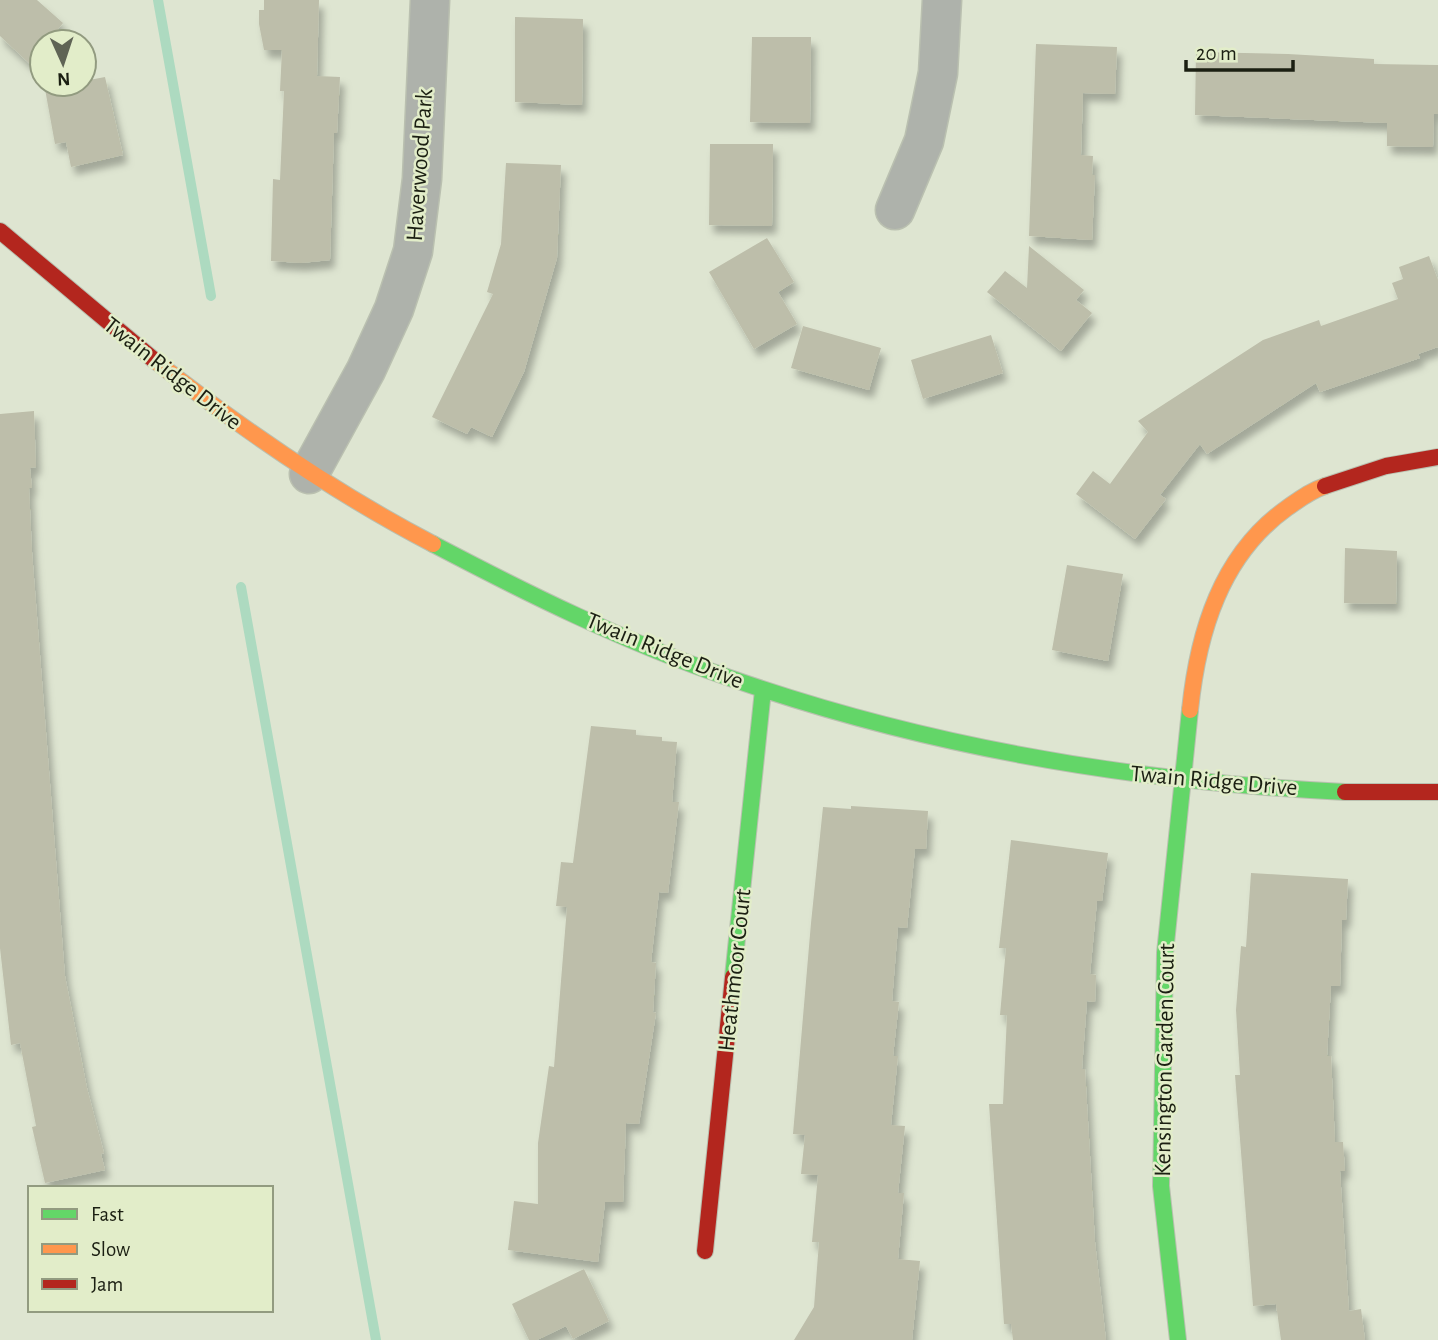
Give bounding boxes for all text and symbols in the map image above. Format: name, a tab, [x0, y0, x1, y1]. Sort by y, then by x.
north arrow	[28, 28, 98, 98]
scale bar	[1186, 28, 1293, 72]
text: 20 m	[1196, 43, 1237, 64]
text: N	[57, 69, 71, 88]
street label: Haverwood Park	[403, 88, 437, 242]
street label: Twain Ridge Drive	[99, 313, 246, 435]
street label: Twain Ridge Drive	[583, 608, 747, 693]
street label: Twain Ridge Drive	[1129, 762, 1298, 800]
street label: Heathmoor Court	[715, 887, 756, 1053]
street label: Kensington Garden Court	[1151, 943, 1179, 1177]
legend	[28, 1186, 273, 1312]
text: Fast	[91, 1204, 124, 1225]
text: Slow	[91, 1239, 130, 1260]
text: Jam	[91, 1274, 123, 1295]

